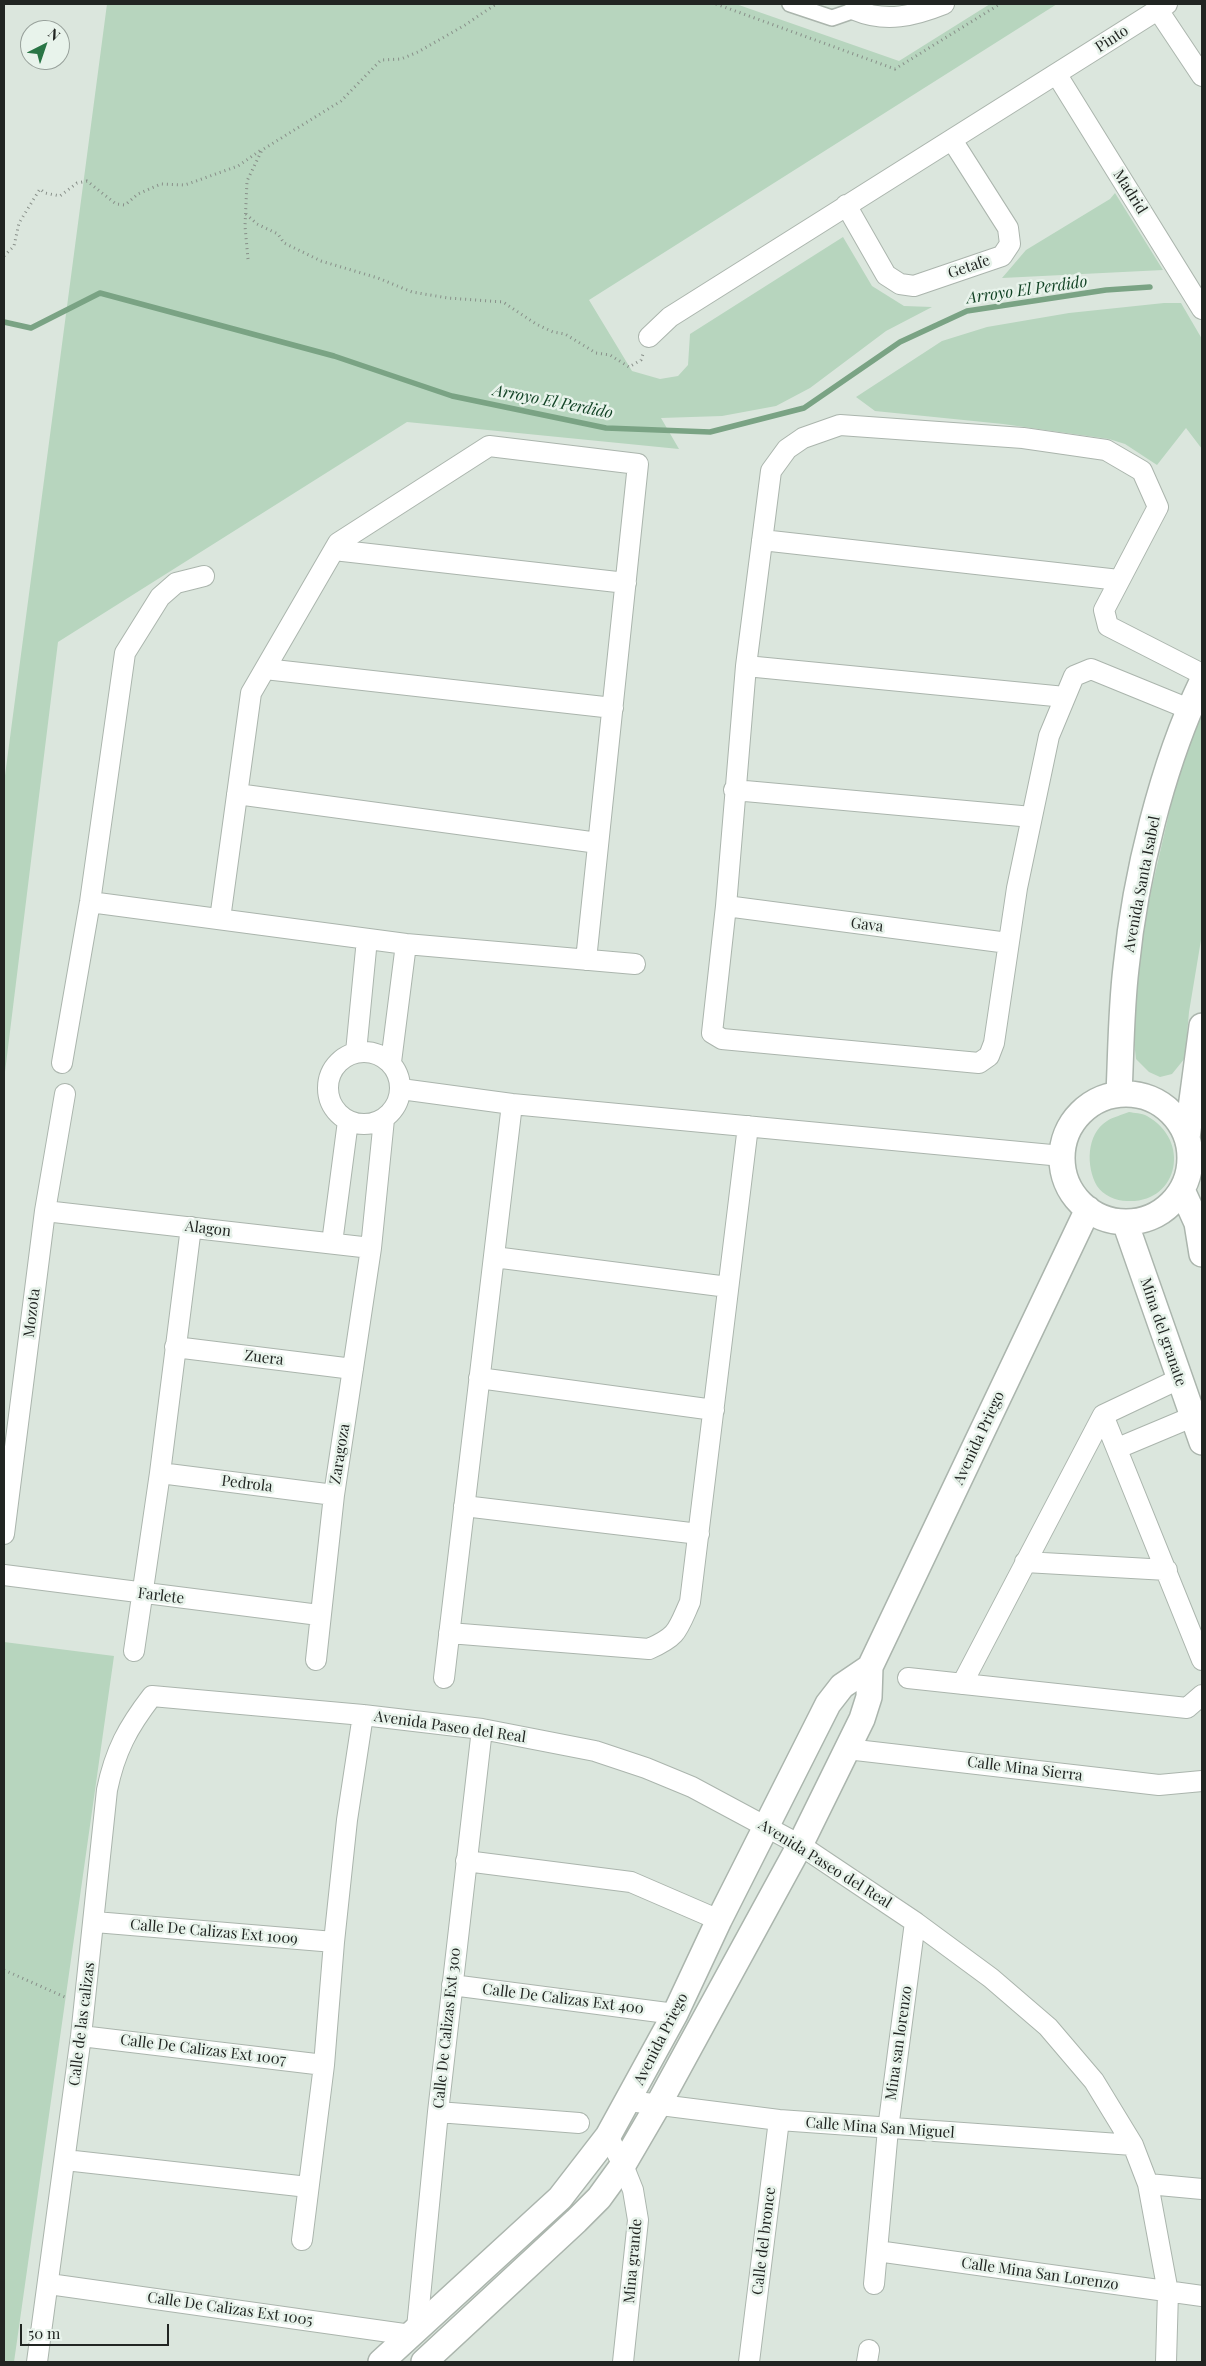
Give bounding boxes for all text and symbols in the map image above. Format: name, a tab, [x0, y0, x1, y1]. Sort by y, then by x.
north arrow	[20, 20, 70, 70]
street label: Pinto	[1092, 22, 1132, 56]
text: N	[44, 24, 65, 45]
street label: Madrid	[1109, 166, 1151, 218]
street label: Getafe	[946, 251, 992, 283]
water label: Arroyo El Perdido	[965, 272, 1089, 308]
water label: Arroyo El Perdido	[491, 381, 615, 423]
street label: Avenida Santa Isabel	[1120, 815, 1164, 953]
street label: Gava	[850, 914, 884, 936]
street label: Alagon	[184, 1217, 232, 1241]
street label: Mina del granate	[1136, 1275, 1190, 1389]
street label: Mozota	[20, 1288, 44, 1338]
street label: Zuera	[243, 1347, 285, 1369]
street label: Avenida Priego	[950, 1388, 1008, 1488]
street label: Zaragoza	[326, 1422, 354, 1486]
street label: Pedrola	[221, 1472, 273, 1496]
street label: Farlete	[137, 1584, 185, 1608]
street label: Avenida Paseo del Real	[373, 1707, 527, 1747]
street label: Calle Mina Sierra	[966, 1753, 1084, 1785]
street label: Avenida Paseo del Real	[755, 1816, 895, 1912]
street label: Calle De Calizas Ext 1009	[129, 1916, 299, 1948]
street label: Calle De Calizas Ext 300	[430, 1947, 464, 2109]
street label: Calle de las calizas	[65, 1961, 99, 2087]
street label: Calle De Calizas Ext 400	[481, 1980, 645, 2018]
street label: Mina san lorenzo	[882, 1985, 916, 2101]
street label: Avenida Priego	[630, 1990, 692, 2088]
street label: Calle De Calizas Ext 1007	[119, 2031, 287, 2069]
street label: Calle Mina San Miguel	[805, 2114, 955, 2142]
street label: Calle del bronce	[748, 2186, 780, 2296]
street label: Mina grande	[620, 2218, 646, 2304]
street label: Calle Mina San Lorenzo	[960, 2254, 1120, 2294]
street label: Calle De Calizas Ext 1005	[146, 2288, 314, 2330]
scale bar	[22, 2314, 171, 2346]
text: 50 m	[28, 2323, 60, 2343]

